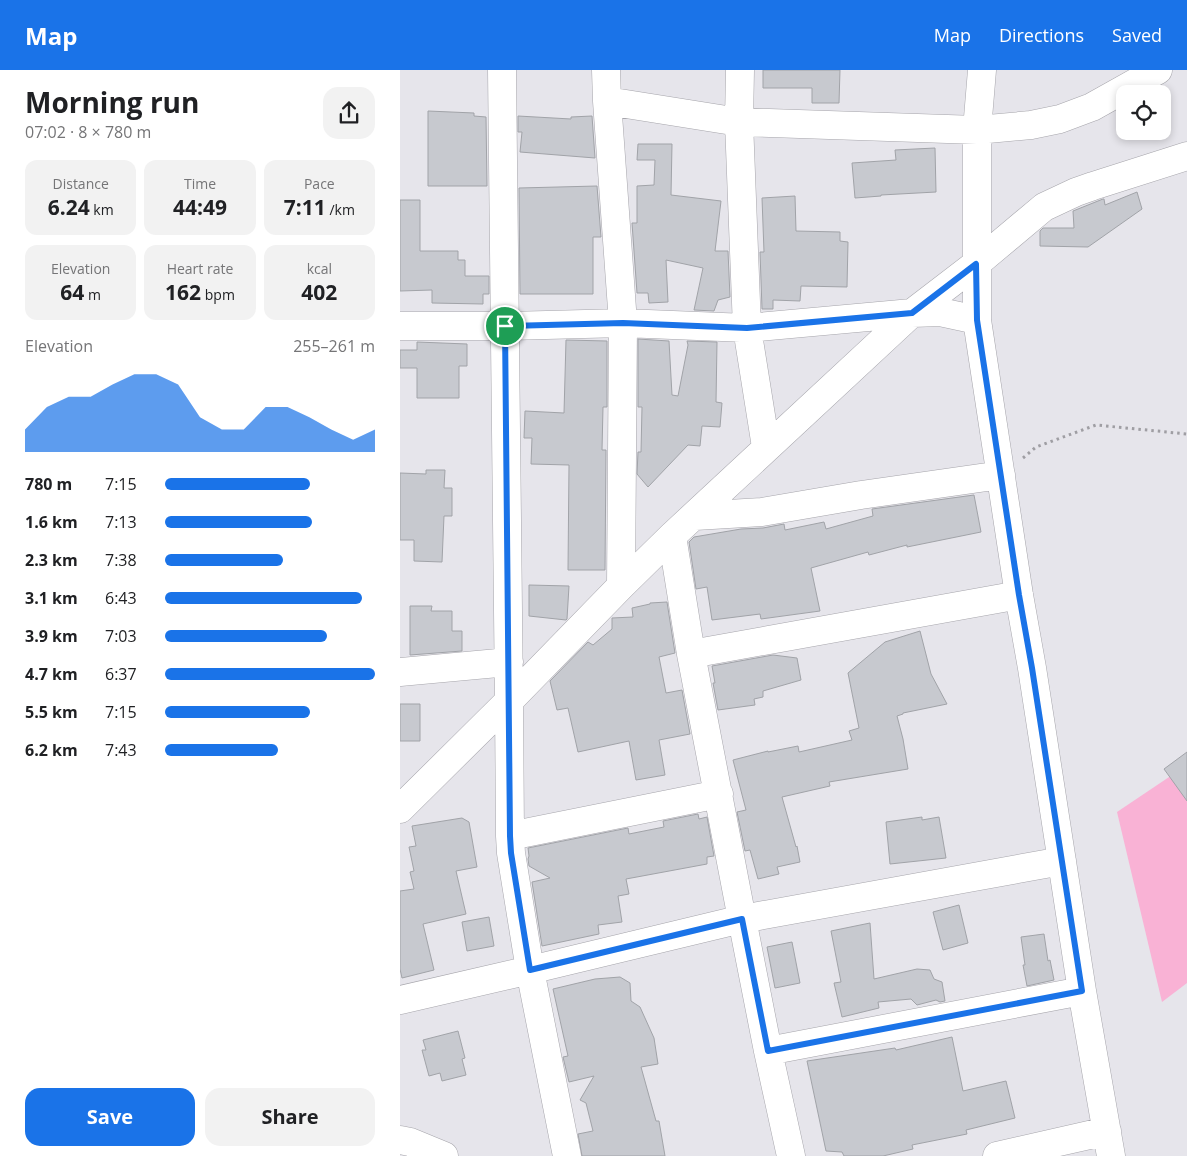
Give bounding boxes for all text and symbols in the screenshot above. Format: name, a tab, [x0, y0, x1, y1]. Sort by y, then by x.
text: Map	[25, 19, 77, 52]
text: Map	[934, 23, 971, 47]
text: Directions	[999, 23, 1084, 47]
text: Saved	[1112, 23, 1162, 47]
text: Morning run	[25, 83, 199, 121]
map controls	[1116, 85, 1171, 140]
button: locate	[1116, 85, 1171, 140]
button: share	[323, 87, 375, 139]
text: 07:02 · 8 × 780 m	[25, 121, 151, 143]
text: Distance	[53, 174, 109, 193]
text: Time	[184, 174, 216, 193]
text: Pace	[304, 174, 335, 193]
text: 6.24	[48, 193, 90, 221]
text: 44:49	[173, 193, 227, 221]
text: 7:11	[284, 193, 326, 221]
text: km	[90, 200, 114, 219]
text: /km	[326, 200, 355, 219]
text: Elevation	[51, 259, 110, 278]
text: Heart rate	[167, 259, 233, 278]
text: kcal	[307, 259, 332, 278]
text: 64	[60, 278, 84, 306]
text: 162	[165, 278, 201, 306]
text: 402	[301, 278, 337, 306]
text: m	[84, 285, 101, 304]
text: bpm	[201, 285, 235, 304]
pin	[484, 305, 526, 347]
icon: arrive	[491, 312, 519, 340]
text: Elevation	[25, 335, 93, 357]
text: 255–261 m	[293, 335, 375, 357]
text: 780 m	[25, 473, 72, 495]
text: 7:15	[105, 473, 137, 495]
text: 1.6 km	[25, 511, 78, 533]
text: 7:13	[105, 511, 137, 533]
text: 2.3 km	[25, 549, 78, 571]
text: 7:38	[105, 549, 137, 571]
text: 3.1 km	[25, 587, 78, 609]
text: 6:43	[105, 587, 137, 609]
text: 3.9 km	[25, 625, 78, 647]
text: 7:03	[105, 625, 137, 647]
text: 4.7 km	[25, 663, 78, 685]
text: 6:37	[105, 663, 137, 685]
text: 5.5 km	[25, 701, 78, 723]
text: 7:15	[105, 701, 137, 723]
text: 6.2 km	[25, 739, 78, 761]
text: 7:43	[105, 739, 137, 761]
button: Save	[25, 1088, 195, 1146]
button: Share	[205, 1088, 375, 1146]

